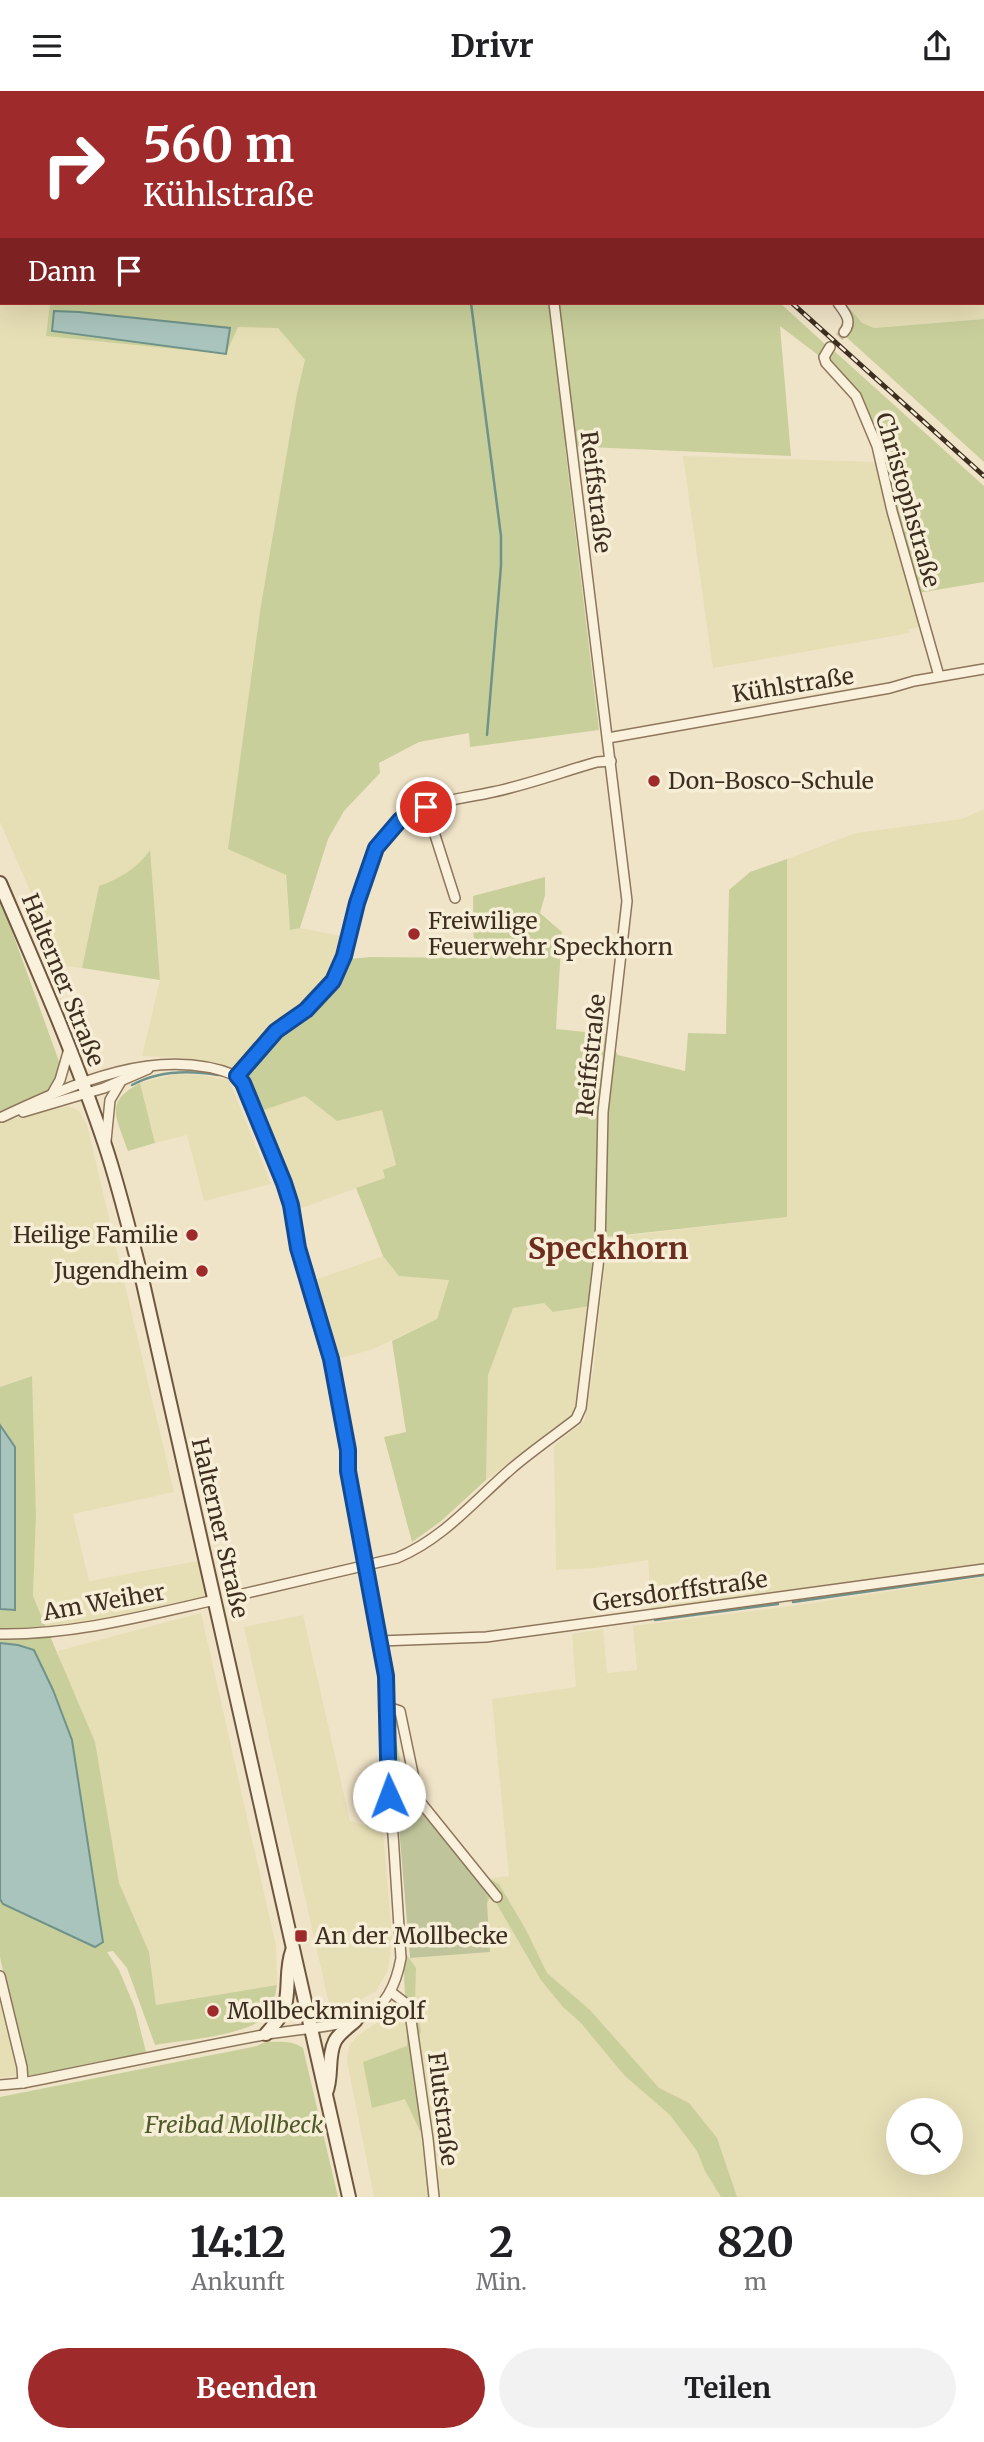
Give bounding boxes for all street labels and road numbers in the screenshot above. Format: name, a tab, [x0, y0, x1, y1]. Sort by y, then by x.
street label: Christophstraße	[870, 409, 947, 591]
street label: Reiffstraße	[575, 429, 618, 555]
street label: Kühlstraße	[730, 661, 856, 708]
street label: Halterner Straße	[16, 889, 111, 1070]
street label: Reiffstraße	[570, 992, 611, 1118]
street label: Halterner Straße	[186, 1435, 255, 1621]
street label: Gersdorffstraße	[591, 1564, 769, 1617]
street label: Am Weiher	[40, 1577, 167, 1627]
street label: Flutstraße	[422, 2050, 465, 2167]

